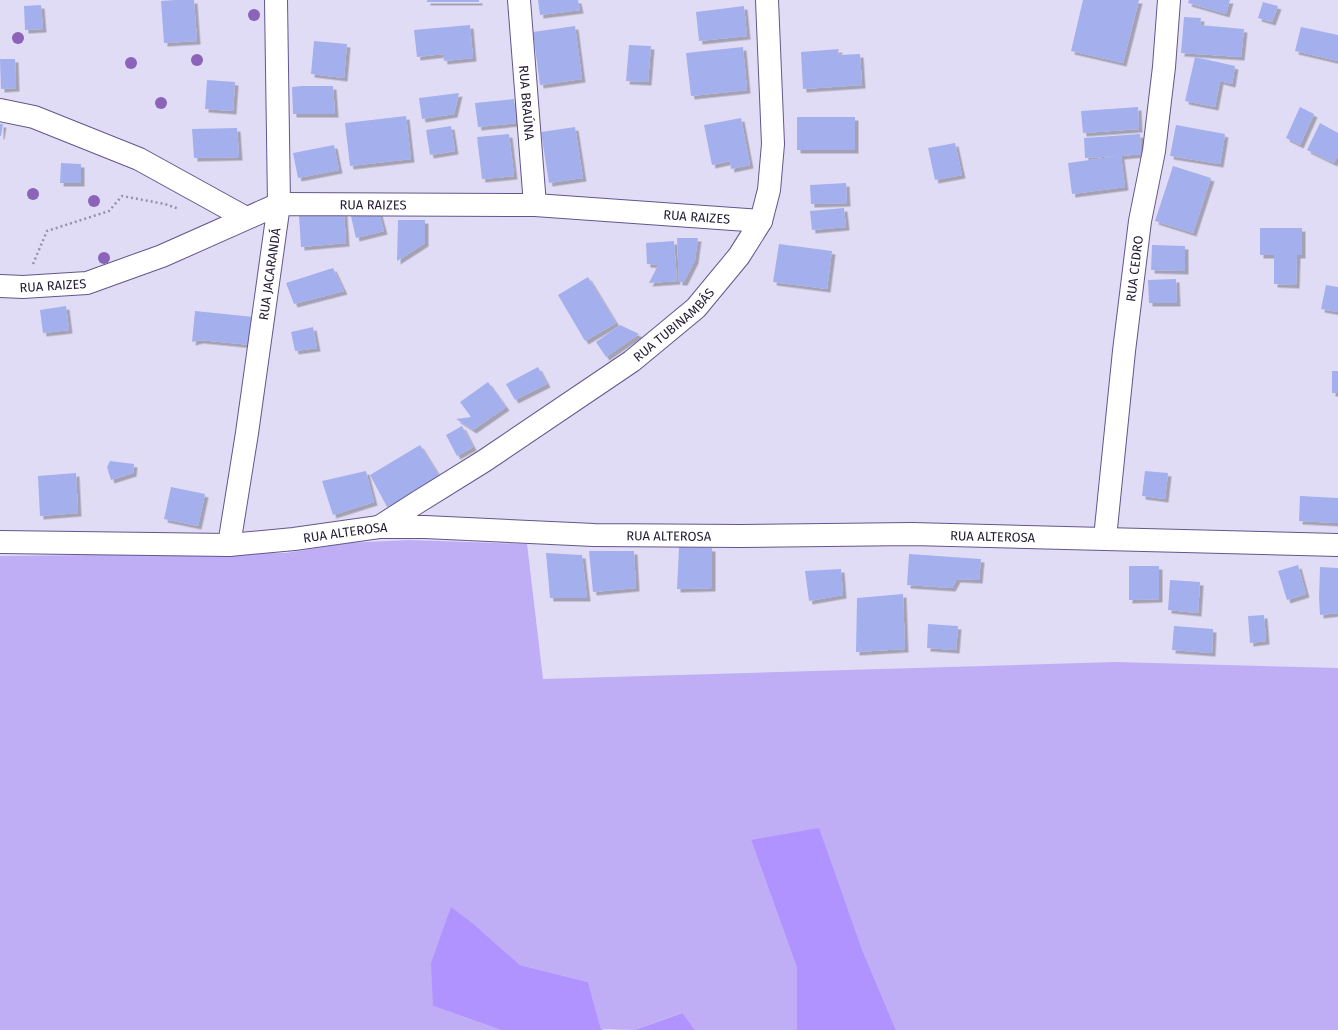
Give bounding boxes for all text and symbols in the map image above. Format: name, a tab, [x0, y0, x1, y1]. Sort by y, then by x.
street label: RUA BRAÚNA	[516, 65, 537, 141]
street label: RUA RAIZES	[340, 197, 407, 212]
street label: RUA RAIZES	[663, 207, 731, 227]
street label: RUA JACARANDÁ	[256, 226, 284, 321]
street label: RUA CEDRO	[1123, 235, 1146, 303]
street label: RUA RAIZES	[19, 276, 87, 295]
street label: RUA TUBINAMBÁS	[630, 285, 717, 365]
street label: RUA ALTEROSA	[302, 520, 388, 546]
street label: RUA ALTEROSA	[626, 528, 712, 544]
street label: RUA ALTEROSA	[950, 528, 1036, 545]

